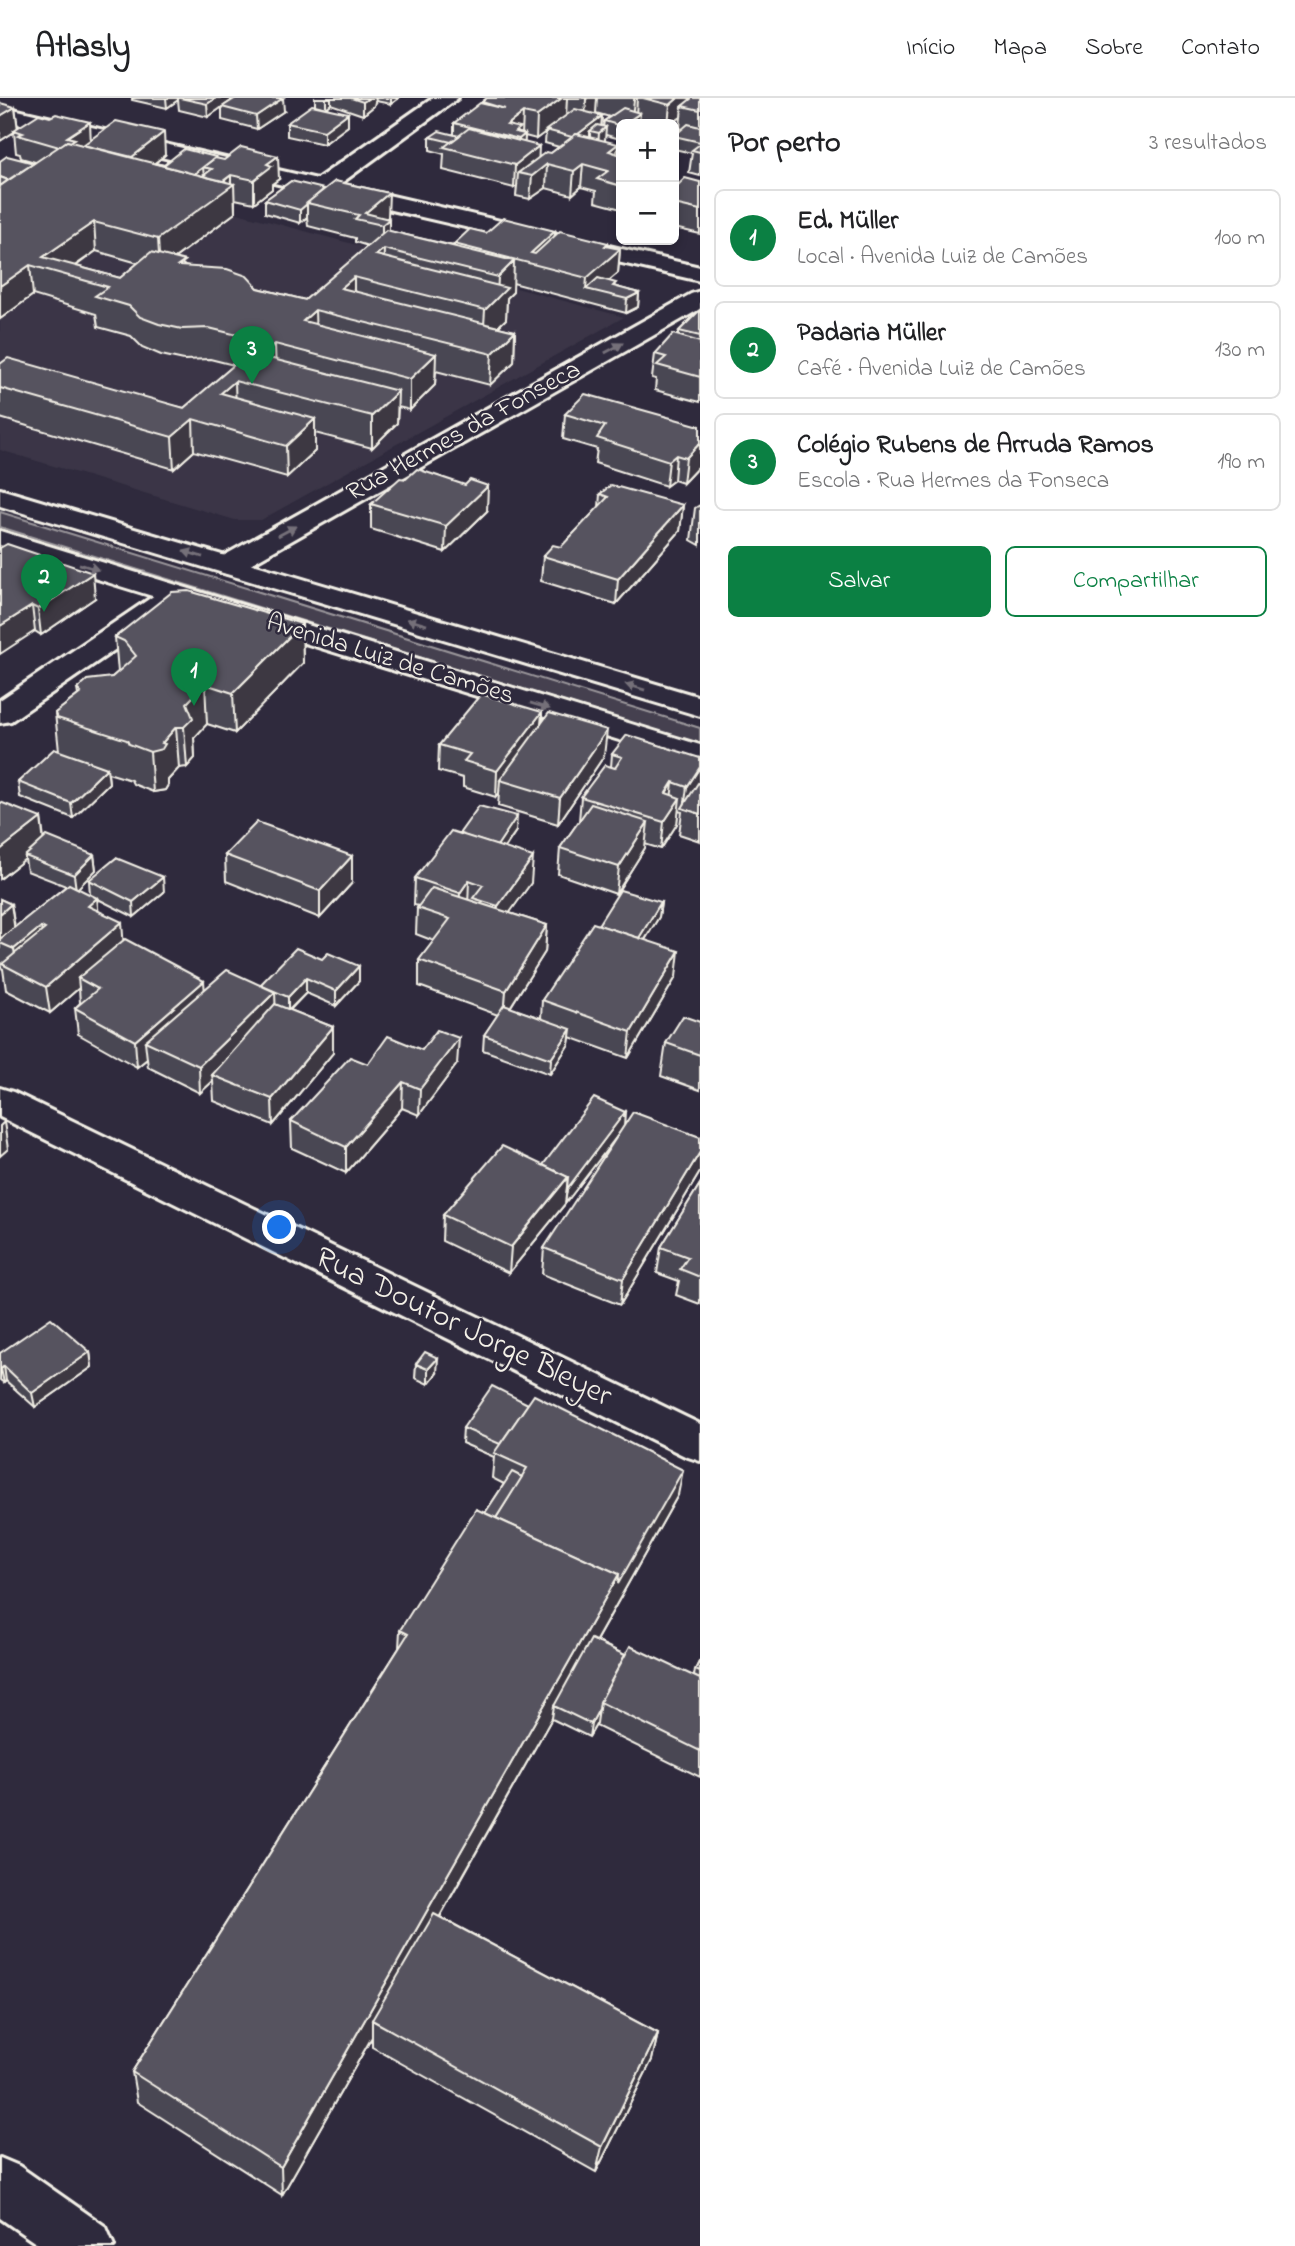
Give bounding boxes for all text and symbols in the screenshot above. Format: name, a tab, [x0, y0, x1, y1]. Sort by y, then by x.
text: Atlasly	[35, 24, 130, 72]
text: Início	[906, 31, 955, 66]
text: Mapa	[993, 31, 1047, 66]
text: Sobre	[1085, 31, 1143, 66]
text: Contato	[1181, 31, 1260, 66]
map controls	[616, 119, 679, 245]
button: +	[616, 119, 679, 182]
text: Por perto	[728, 122, 841, 166]
text: 3 resultados	[1149, 127, 1267, 160]
button: −	[616, 182, 679, 245]
text: Ed. Müller	[797, 203, 898, 241]
text: 1	[749, 222, 757, 255]
text: 100 m	[1214, 222, 1265, 255]
text: Local · Avenida Luiz de Camões	[797, 241, 1088, 274]
text: Padaria Müller	[797, 315, 946, 353]
pin: 3	[229, 326, 275, 384]
text: 2	[747, 334, 759, 367]
text: 130 m	[1215, 334, 1265, 367]
one-way arrow	[604, 342, 623, 354]
street label: Rua Hermes da Fonseca	[340, 352, 588, 512]
text: Café · Avenida Luiz de Camões	[797, 353, 1086, 386]
text: Colégio Rubens de Arruda Ramos	[797, 427, 1154, 465]
text: 3	[748, 446, 758, 479]
text: 190 m	[1217, 446, 1265, 479]
text: Escola · Rua Hermes da Fonseca	[797, 465, 1109, 498]
one-way arrow	[278, 525, 297, 537]
button: Salvar	[728, 546, 991, 617]
button: Compartilhar	[1005, 546, 1267, 617]
one-way arrow	[182, 549, 203, 559]
pin: 2	[21, 554, 67, 612]
one-way arrow	[78, 562, 99, 572]
street label: Avenida Luiz de Camões	[261, 604, 519, 716]
one-way arrow	[406, 616, 427, 626]
pin: 1	[171, 648, 217, 706]
one-way arrow	[624, 681, 645, 691]
one-way arrow	[530, 702, 551, 712]
your location	[262, 1210, 296, 1244]
street label: Rua Doutor Jorge Bleyer	[307, 1236, 619, 1420]

